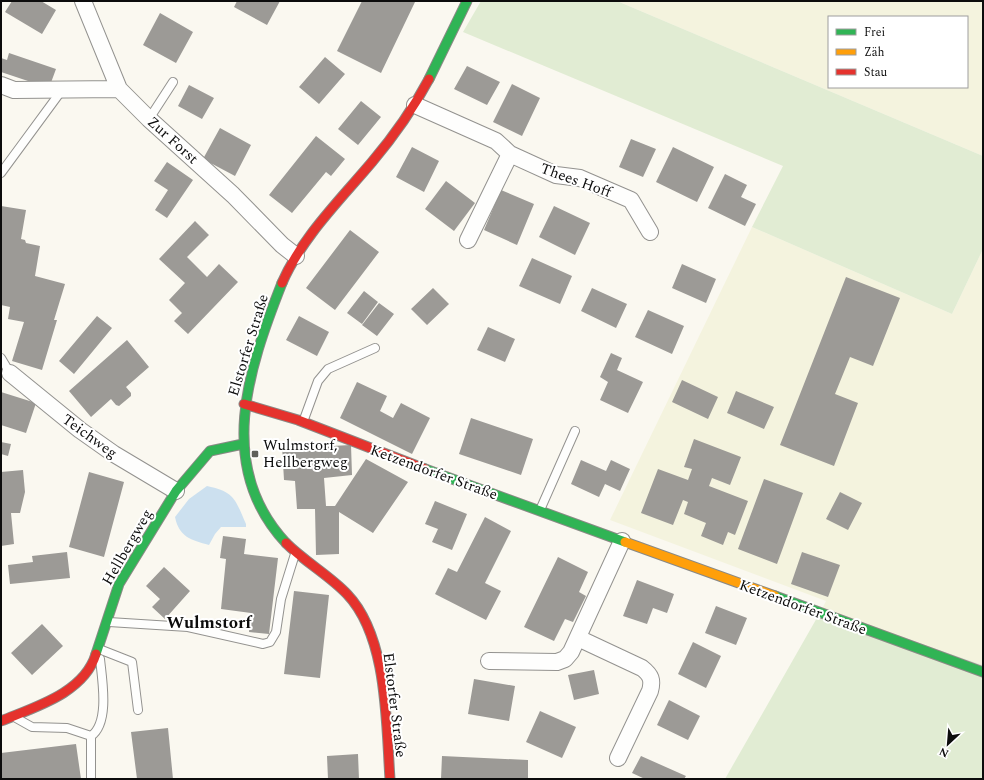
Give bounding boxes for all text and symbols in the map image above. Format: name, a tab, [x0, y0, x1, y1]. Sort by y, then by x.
legend	[828, 16, 968, 88]
text: Frei	[864, 23, 886, 42]
text: Zäh	[864, 43, 885, 62]
text: Stau	[864, 63, 888, 82]
street label: Zur Forst	[142, 111, 203, 170]
street label: Thees Hoff	[537, 157, 616, 205]
street label: Elstorfer Straße	[222, 291, 275, 399]
street label: Teichweg	[57, 408, 122, 464]
place label: Wulmstorf, Hellbergweg	[263, 434, 348, 474]
street label: Ketzendorfer Straße	[367, 439, 501, 506]
marker: Wulmstorf, Hellbergweg	[250, 449, 260, 459]
street label: Hellbergweg	[96, 505, 159, 590]
street label: Ketzendorfer Straße	[736, 574, 870, 641]
district label: Wulmstorf	[166, 610, 253, 636]
street label: Elstorfer Straße	[377, 651, 412, 759]
north arrow	[928, 724, 968, 764]
text: N	[936, 743, 952, 762]

